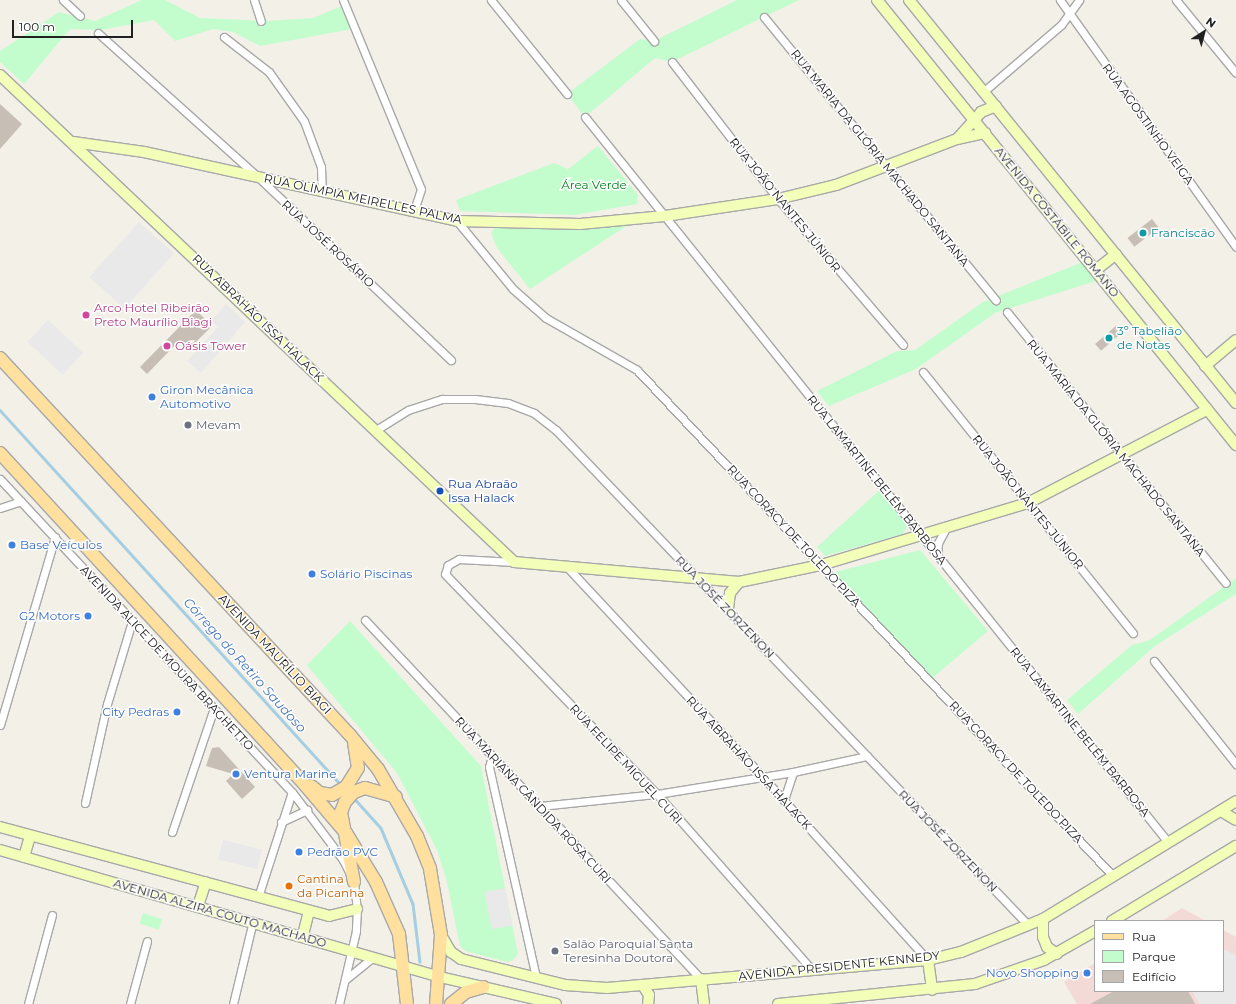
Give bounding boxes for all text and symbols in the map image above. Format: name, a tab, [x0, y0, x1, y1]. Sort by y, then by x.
scale bar	[14, 12, 135, 38]
north arrow	[1184, 12, 1224, 52]
text: N	[1203, 14, 1219, 31]
text: 100 m	[19, 19, 55, 34]
street label: RUA MARIA DA GLÓRIA MACHADO SANTANA	[788, 47, 972, 269]
street label: RUA AGOSTINHO VEIGA	[1099, 61, 1197, 187]
street label: RUA JOÃO NANTES JÚNIOR	[726, 135, 844, 275]
street label: AVENIDA COSTÁBILE ROMANO	[992, 144, 1122, 300]
street label: RUA OLÍMPIA MEIRELLES PALMA	[263, 171, 463, 227]
park label: Área Verde	[561, 178, 627, 192]
street label: RUA JOSÉ ROSÁRIO	[279, 197, 377, 291]
place label: Franciscão	[1151, 226, 1215, 240]
marker: Franciscão	[1138, 228, 1148, 238]
street label: RUA ABRAHÃO ISSA HALACK	[189, 251, 327, 385]
place label: Arco Hotel Ribeirão Preto Maurílio Biagi	[94, 301, 212, 329]
marker: Arco Hotel Ribeirão Preto Maurílio Biagi	[81, 310, 91, 320]
place label: 3º Tabelião de Notas	[1117, 324, 1182, 352]
marker: 3º Tabelião de Notas	[1104, 333, 1114, 343]
street label: RUA MARIA DA GLÓRIA MACHADO SANTANA	[1024, 337, 1208, 559]
place label: Oásis Tower	[175, 339, 246, 353]
marker: Oásis Tower	[162, 341, 172, 351]
place label: Giron Mecânica Automotivo	[160, 383, 254, 411]
marker: Giron Mecânica Automotivo	[147, 392, 157, 402]
street label: RUA LAMARTINE BELÉM BARBOSA	[804, 392, 950, 568]
place label: Mevam	[196, 418, 241, 432]
marker: Mevam	[183, 420, 193, 430]
street label: RUA JOÃO NANTES JÚNIOR	[969, 432, 1087, 572]
street label: RUA CORACY DE TOLEDO PIZA	[724, 462, 864, 610]
place label: Rua Abraão Issa Halack	[448, 477, 518, 505]
marker: Rua Abraão Issa Halack	[435, 486, 445, 496]
place label: Base Veículos	[20, 538, 102, 552]
marker: Base Veículos	[7, 540, 17, 550]
street label: RUA JOSÉ ZORZENON	[672, 553, 778, 661]
street label: AVENIDA ALICE DE MOURA BRAGHETTO	[77, 562, 257, 754]
place label: Solário Piscinas	[320, 567, 412, 581]
marker: Solário Piscinas	[307, 569, 317, 579]
street label: AVENIDA MAURÍLIO BIAGI	[216, 591, 334, 717]
water label: Córrego do Retiro Saudoso	[180, 594, 310, 736]
place label: G2 Motors	[19, 609, 80, 623]
marker: G2 Motors	[83, 611, 93, 621]
street label: RUA LAMARTINE BELÉM BARBOSA	[1007, 644, 1153, 820]
street label: RUA ABRAHÃO ISSA HALACK	[683, 693, 815, 833]
street label: RUA CORACY DE TOLEDO PIZA	[946, 698, 1086, 846]
street label: RUA FELIPE MIGUEL CURI	[567, 701, 685, 827]
place label: City Pedras	[102, 705, 169, 719]
marker: City Pedras	[172, 707, 182, 717]
street label: RUA MARIANA CÂNDIDA ROSA CURI	[452, 714, 614, 886]
place label: Ventura Marine	[244, 767, 336, 781]
marker: Ventura Marine	[231, 769, 241, 779]
street label: RUA JOSÉ ZORZENON	[895, 787, 1001, 895]
place label: Pedrão PVC	[307, 845, 378, 859]
marker: Pedrão PVC	[294, 847, 304, 857]
place label: Cantina da Picanha	[297, 872, 364, 900]
street label: AVENIDA ALZIRA COUTO MACHADO	[112, 876, 328, 950]
marker: Cantina da Picanha	[284, 881, 294, 891]
legend	[1094, 920, 1224, 992]
text: Rua	[1132, 929, 1156, 944]
place label: Salão Paroquial Santa Teresinha Doutora	[563, 937, 693, 965]
marker: Salão Paroquial Santa Teresinha Doutora	[550, 946, 560, 956]
street label: AVENIDA PRESIDENTE KENNEDY	[738, 948, 940, 984]
text: Parque	[1132, 949, 1176, 964]
place label: Novo Shopping	[986, 966, 1079, 980]
marker: Novo Shopping	[1082, 968, 1092, 978]
text: Edifício	[1132, 969, 1176, 984]

